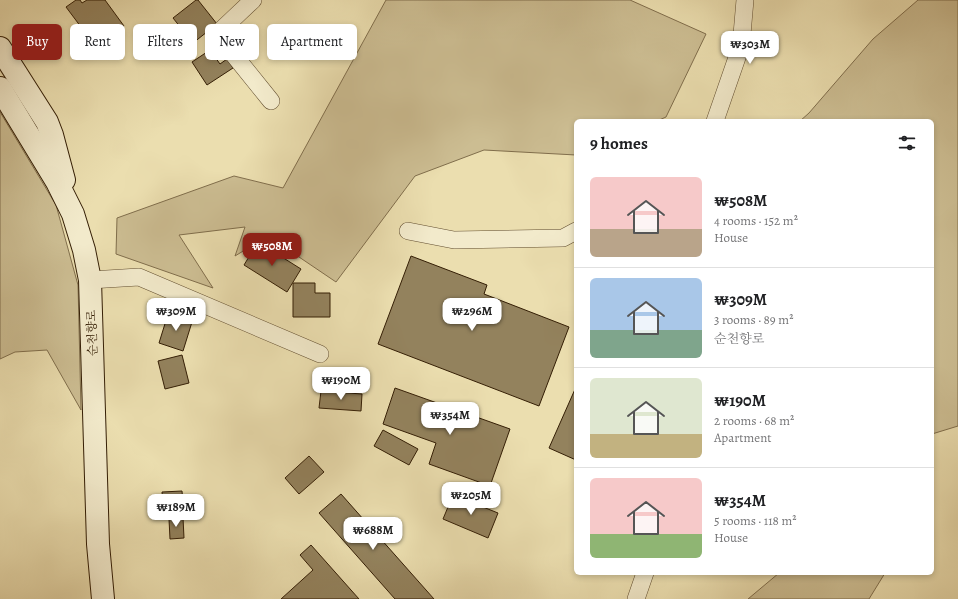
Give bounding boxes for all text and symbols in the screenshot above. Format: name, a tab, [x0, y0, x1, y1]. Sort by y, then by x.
chip: Buy	[12, 24, 62, 60]
chip: Rent	[70, 24, 125, 60]
chip: Filters	[133, 24, 197, 60]
chip: New	[205, 24, 259, 60]
chip: Apartment	[267, 24, 357, 60]
pin: ₩303M	[722, 31, 778, 65]
text: ₩303M	[730, 35, 770, 52]
text: 9 homes	[590, 132, 648, 155]
icon: filters	[896, 132, 918, 154]
text: ₩508M	[714, 189, 767, 212]
icon: home	[622, 193, 670, 241]
text: 4 rooms · 152 m²	[714, 212, 798, 229]
text: House	[714, 229, 748, 246]
pin: ₩508M	[244, 233, 300, 267]
text: ₩508M	[252, 237, 292, 254]
text: ₩309M	[714, 288, 767, 311]
icon: home	[622, 294, 670, 342]
pin: ₩309M	[148, 298, 204, 332]
pin: ₩296M	[444, 298, 500, 332]
text: ₩309M	[156, 302, 196, 319]
text: ₩296M	[452, 302, 492, 319]
street label: 순천향로	[83, 309, 101, 356]
text: 3 rooms · 89 m²	[714, 311, 793, 328]
text: 순천향로	[714, 330, 764, 347]
pin: ₩190M	[313, 367, 369, 401]
text: ₩190M	[321, 371, 361, 388]
text: ₩190M	[714, 389, 766, 412]
icon: home	[622, 394, 670, 442]
pin: ₩354M	[422, 402, 478, 436]
text: ₩354M	[430, 406, 470, 423]
text: 2 rooms · 68 m²	[714, 412, 794, 429]
text: Apartment	[714, 429, 772, 446]
pin: ₩205M	[443, 482, 499, 516]
text: ₩205M	[451, 486, 491, 503]
text: ₩354M	[714, 489, 766, 512]
pin: ₩189M	[148, 494, 204, 528]
icon: home	[622, 494, 670, 542]
text: ₩189M	[156, 498, 196, 515]
text: 5 rooms · 118 m²	[714, 512, 797, 529]
pin: ₩688M	[345, 517, 401, 551]
text: ₩688M	[352, 521, 394, 538]
text: House	[714, 529, 748, 546]

